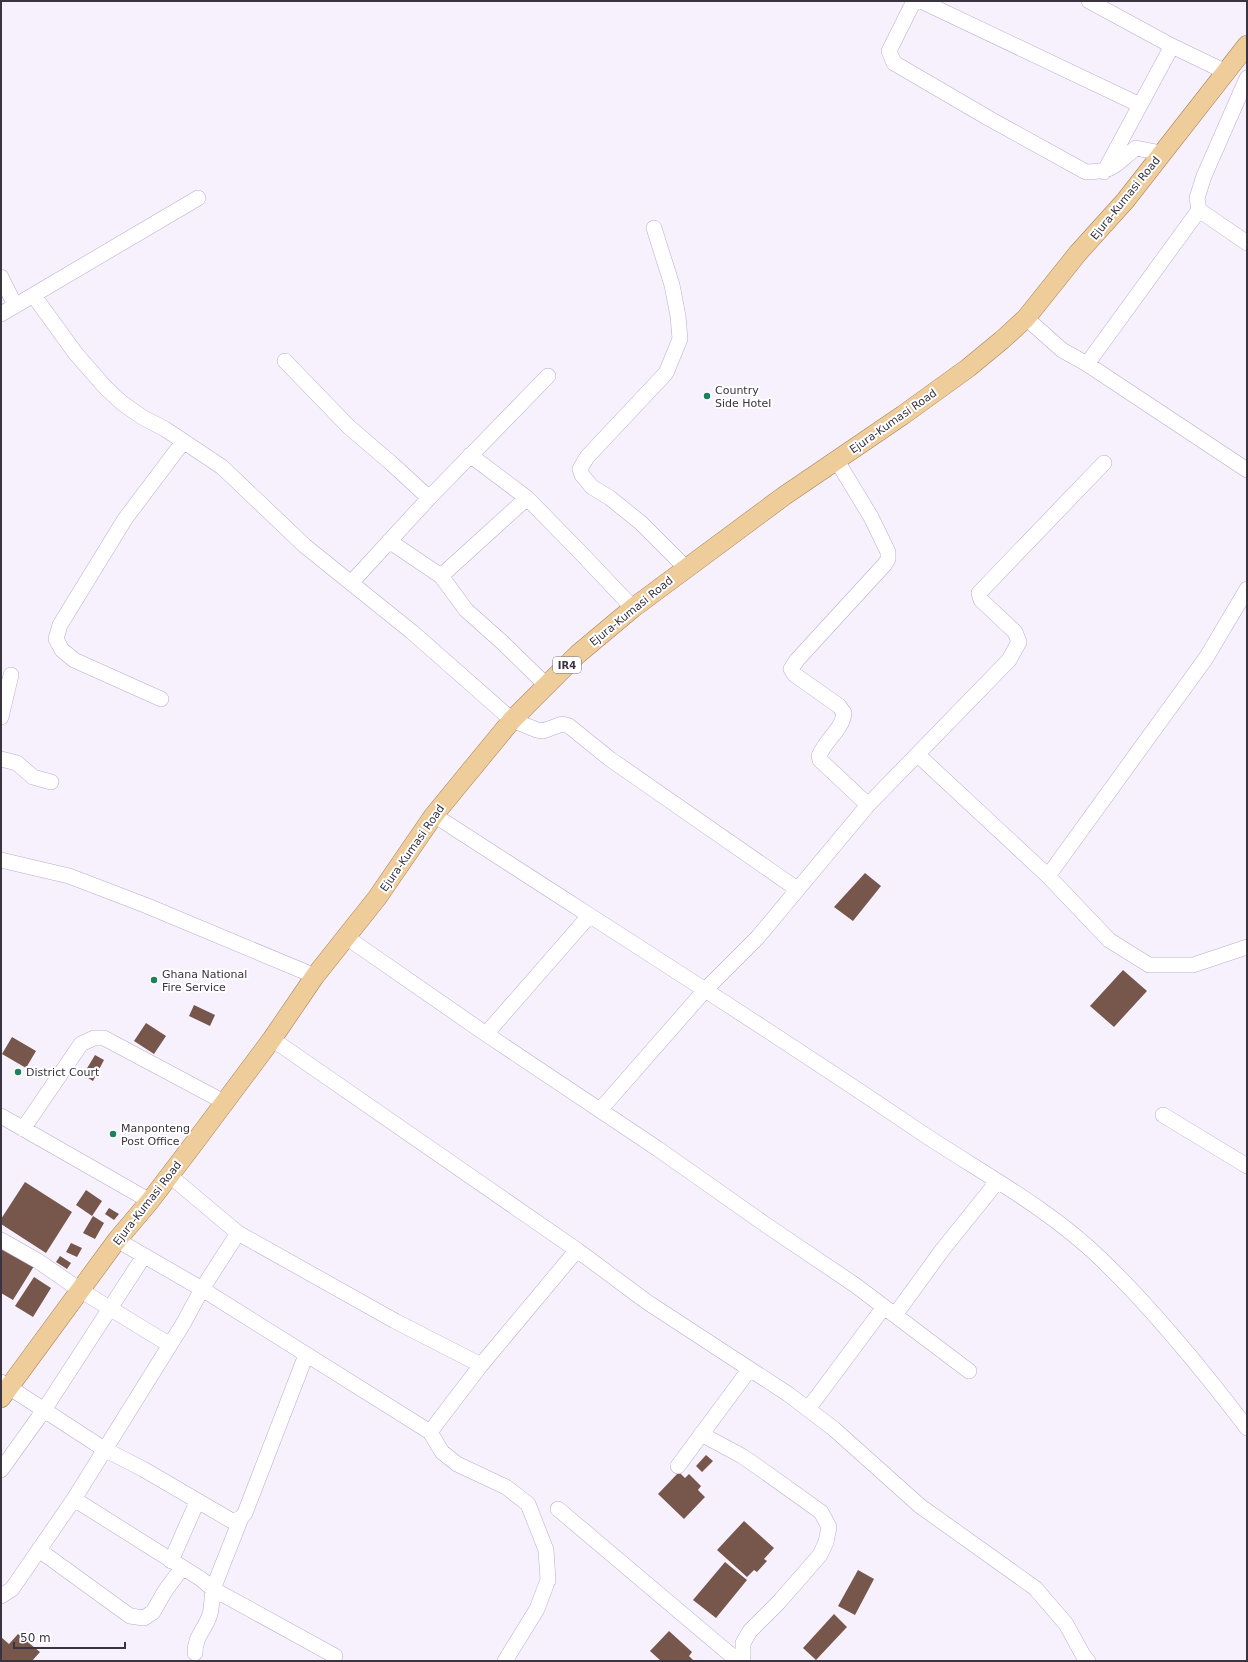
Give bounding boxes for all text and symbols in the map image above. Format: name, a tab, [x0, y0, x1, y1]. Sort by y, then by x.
street label: Ejura-Kumasi Road	[1088, 154, 1163, 243]
place label: Country Side Hotel	[715, 384, 771, 410]
street label: Ejura-Kumasi Road	[847, 386, 939, 456]
marker: Country Side Hotel	[702, 391, 712, 401]
street label: Ejura-Kumasi Road	[587, 574, 676, 649]
road number: IR4	[553, 657, 581, 673]
street label: Ejura-Kumasi Road	[377, 802, 447, 894]
place label: Ghana National Fire Service	[162, 968, 247, 994]
marker: Ghana National Fire Service	[149, 975, 159, 985]
place label: District Court	[26, 1066, 100, 1079]
marker: District Court	[13, 1067, 23, 1077]
place label: Manponteng Post Office	[121, 1122, 190, 1148]
marker: Manponteng Post Office	[108, 1129, 118, 1139]
street label: Ejura-Kumasi Road	[111, 1159, 184, 1248]
scale bar	[14, 1624, 125, 1650]
text: 50 m	[20, 1631, 51, 1645]

